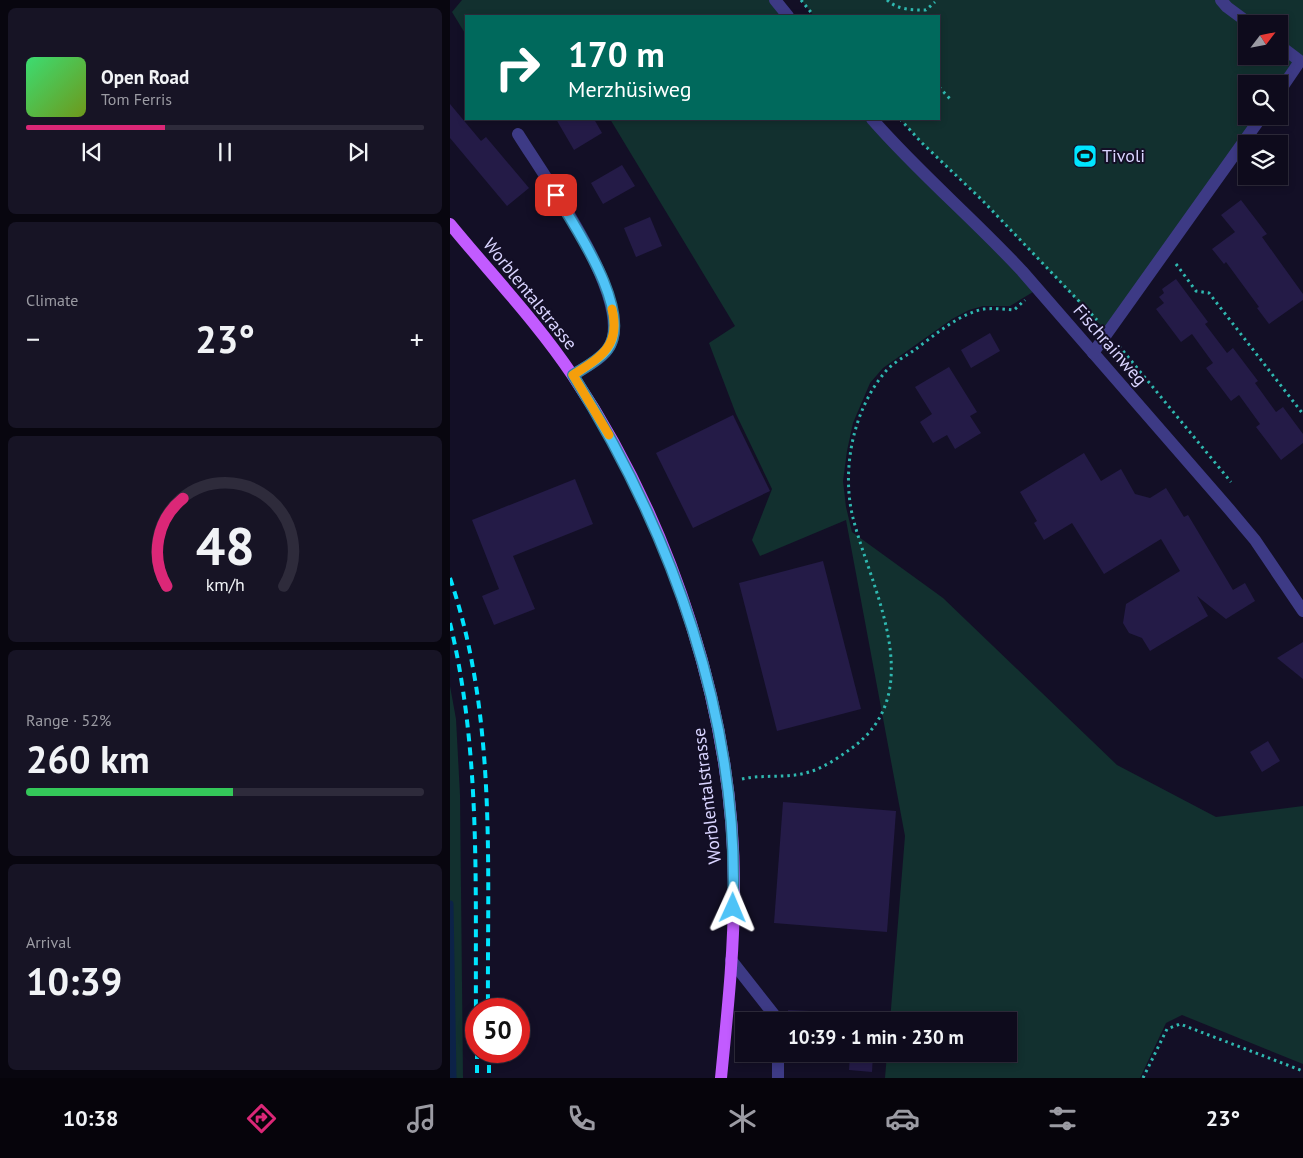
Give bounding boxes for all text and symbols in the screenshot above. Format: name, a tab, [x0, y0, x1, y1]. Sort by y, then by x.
north arrow	[1238, 15, 1288, 65]
map controls	[1238, 15, 1288, 185]
text: 170 m	[568, 31, 665, 77]
icon: right	[485, 35, 550, 100]
text: Open Road	[101, 65, 189, 89]
text: Merzhüsiweg	[568, 75, 692, 103]
button: search	[1238, 75, 1288, 125]
text: Tom Ferris	[101, 89, 172, 109]
button: layers	[1238, 135, 1288, 185]
icon: previous	[78, 138, 106, 166]
icon: pause	[211, 138, 239, 166]
icon: next	[344, 138, 372, 166]
sports icon: Tivoli	[1072, 143, 1098, 169]
place label: Tivoli	[1102, 144, 1145, 167]
pin	[535, 174, 577, 216]
icon: arrive	[542, 181, 570, 209]
street label: Worblentalstrasse	[478, 233, 582, 354]
text: Climate	[26, 290, 78, 310]
street label: Fischrainweg	[1069, 299, 1152, 390]
text: 23°	[195, 314, 255, 363]
text: −	[26, 320, 40, 357]
text: +	[410, 320, 424, 357]
text: 48	[196, 512, 254, 579]
text: km/h	[205, 573, 245, 596]
text: Range · 52%	[26, 710, 111, 730]
street label: Worblentalstrasse	[687, 727, 726, 866]
text: 260 km	[26, 734, 150, 783]
position arrow	[706, 881, 758, 933]
text: Arrival	[26, 932, 71, 952]
text: 10:39	[26, 956, 122, 1005]
speed limit sign: 50	[465, 998, 530, 1063]
text: 10:39 · 1 min · 230 m	[788, 1025, 964, 1049]
icon: directions	[244, 1101, 279, 1136]
icon: music	[404, 1101, 439, 1136]
icon: phone	[564, 1101, 599, 1136]
icon: climate	[725, 1101, 760, 1136]
icon: car	[885, 1101, 920, 1136]
icon: filters	[1045, 1101, 1080, 1136]
text: 10:38	[63, 1104, 118, 1132]
text: 23°	[1206, 1104, 1240, 1132]

